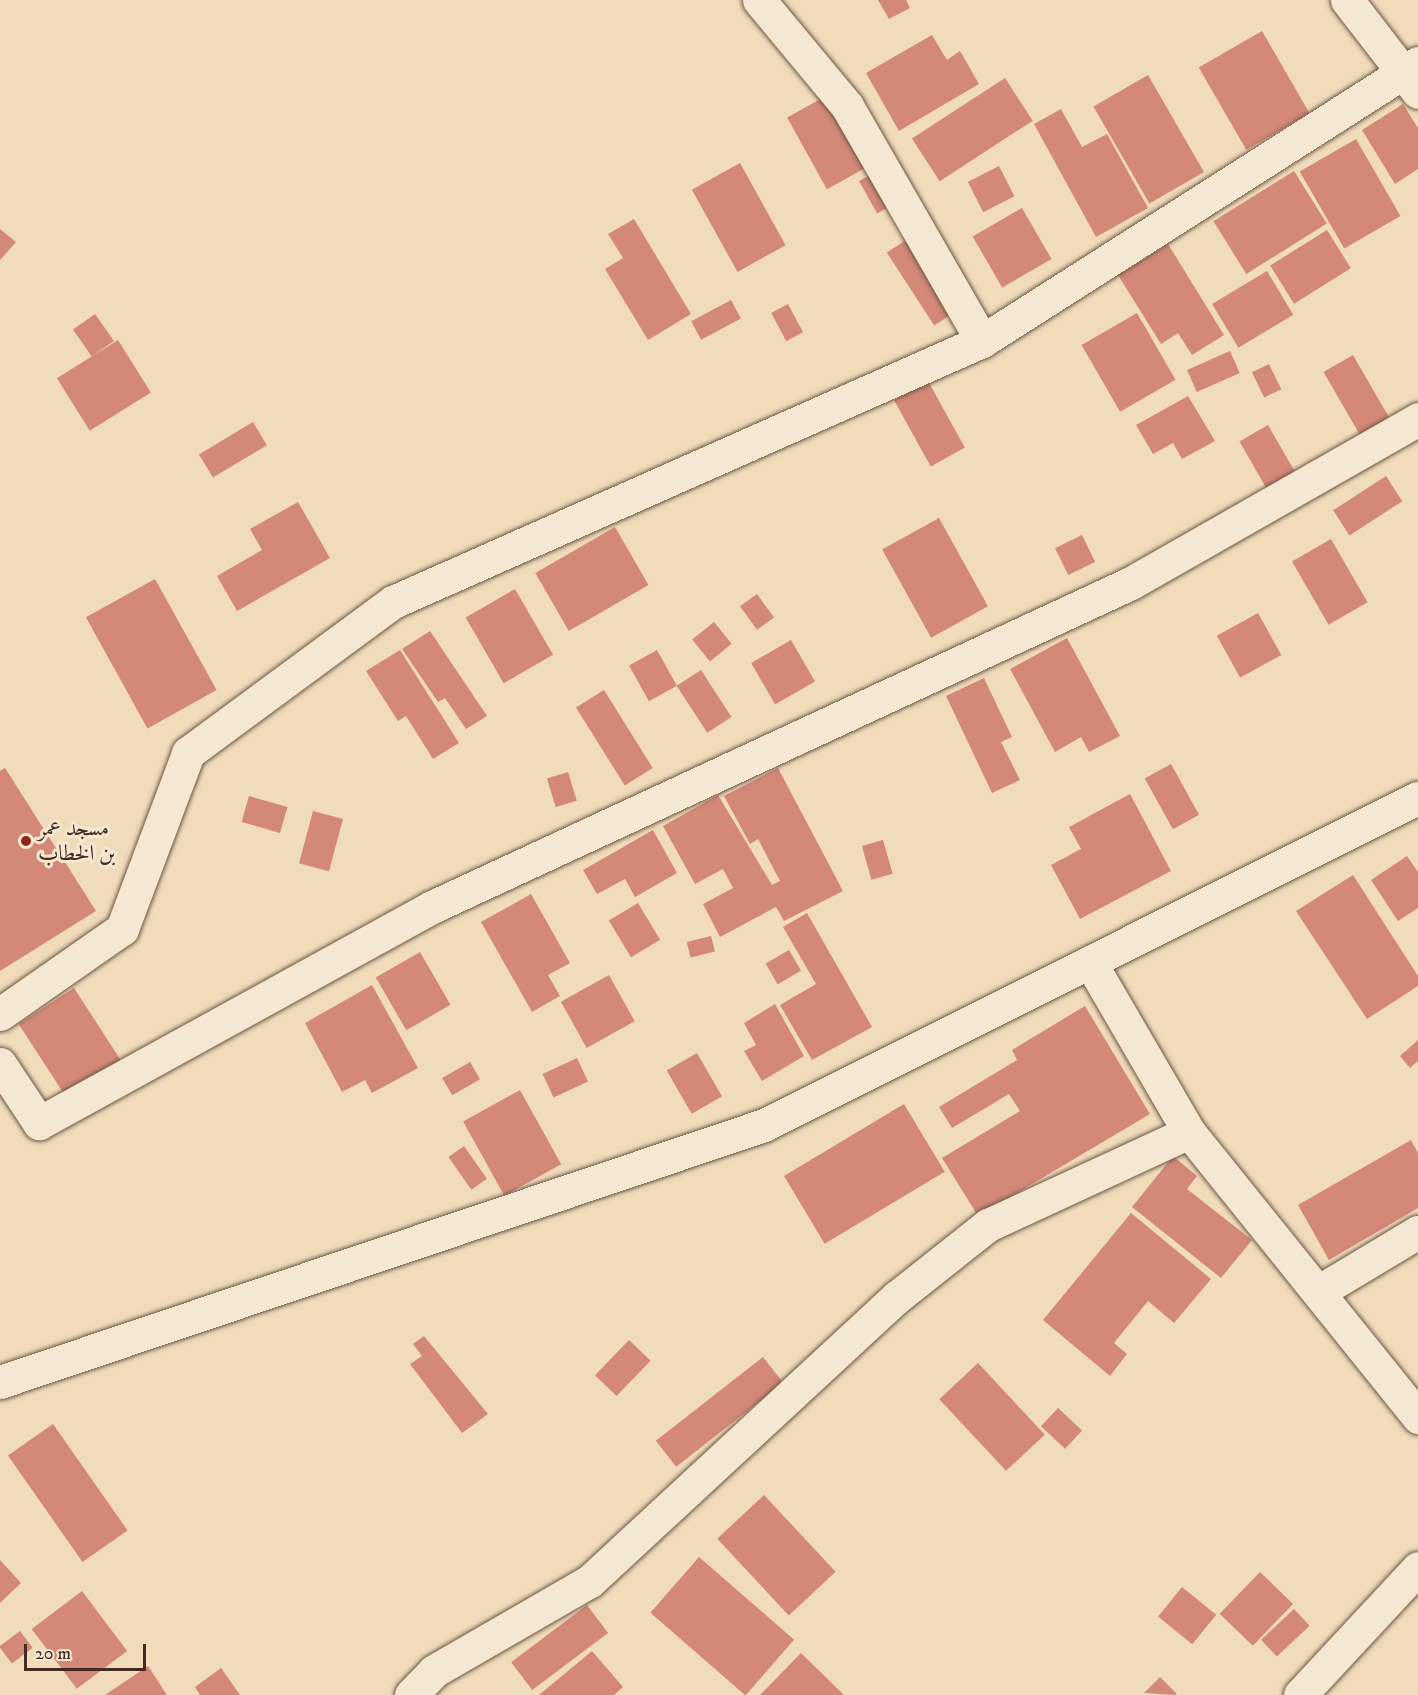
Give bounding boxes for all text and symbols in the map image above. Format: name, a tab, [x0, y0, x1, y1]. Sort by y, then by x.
place label: مسجد عمر بن الخطاب	[38, 815, 115, 866]
marker: مسجد عمر بن الخطاب	[19, 834, 33, 848]
scale bar	[27, 1632, 148, 1670]
text: 20 m	[35, 1643, 71, 1665]

